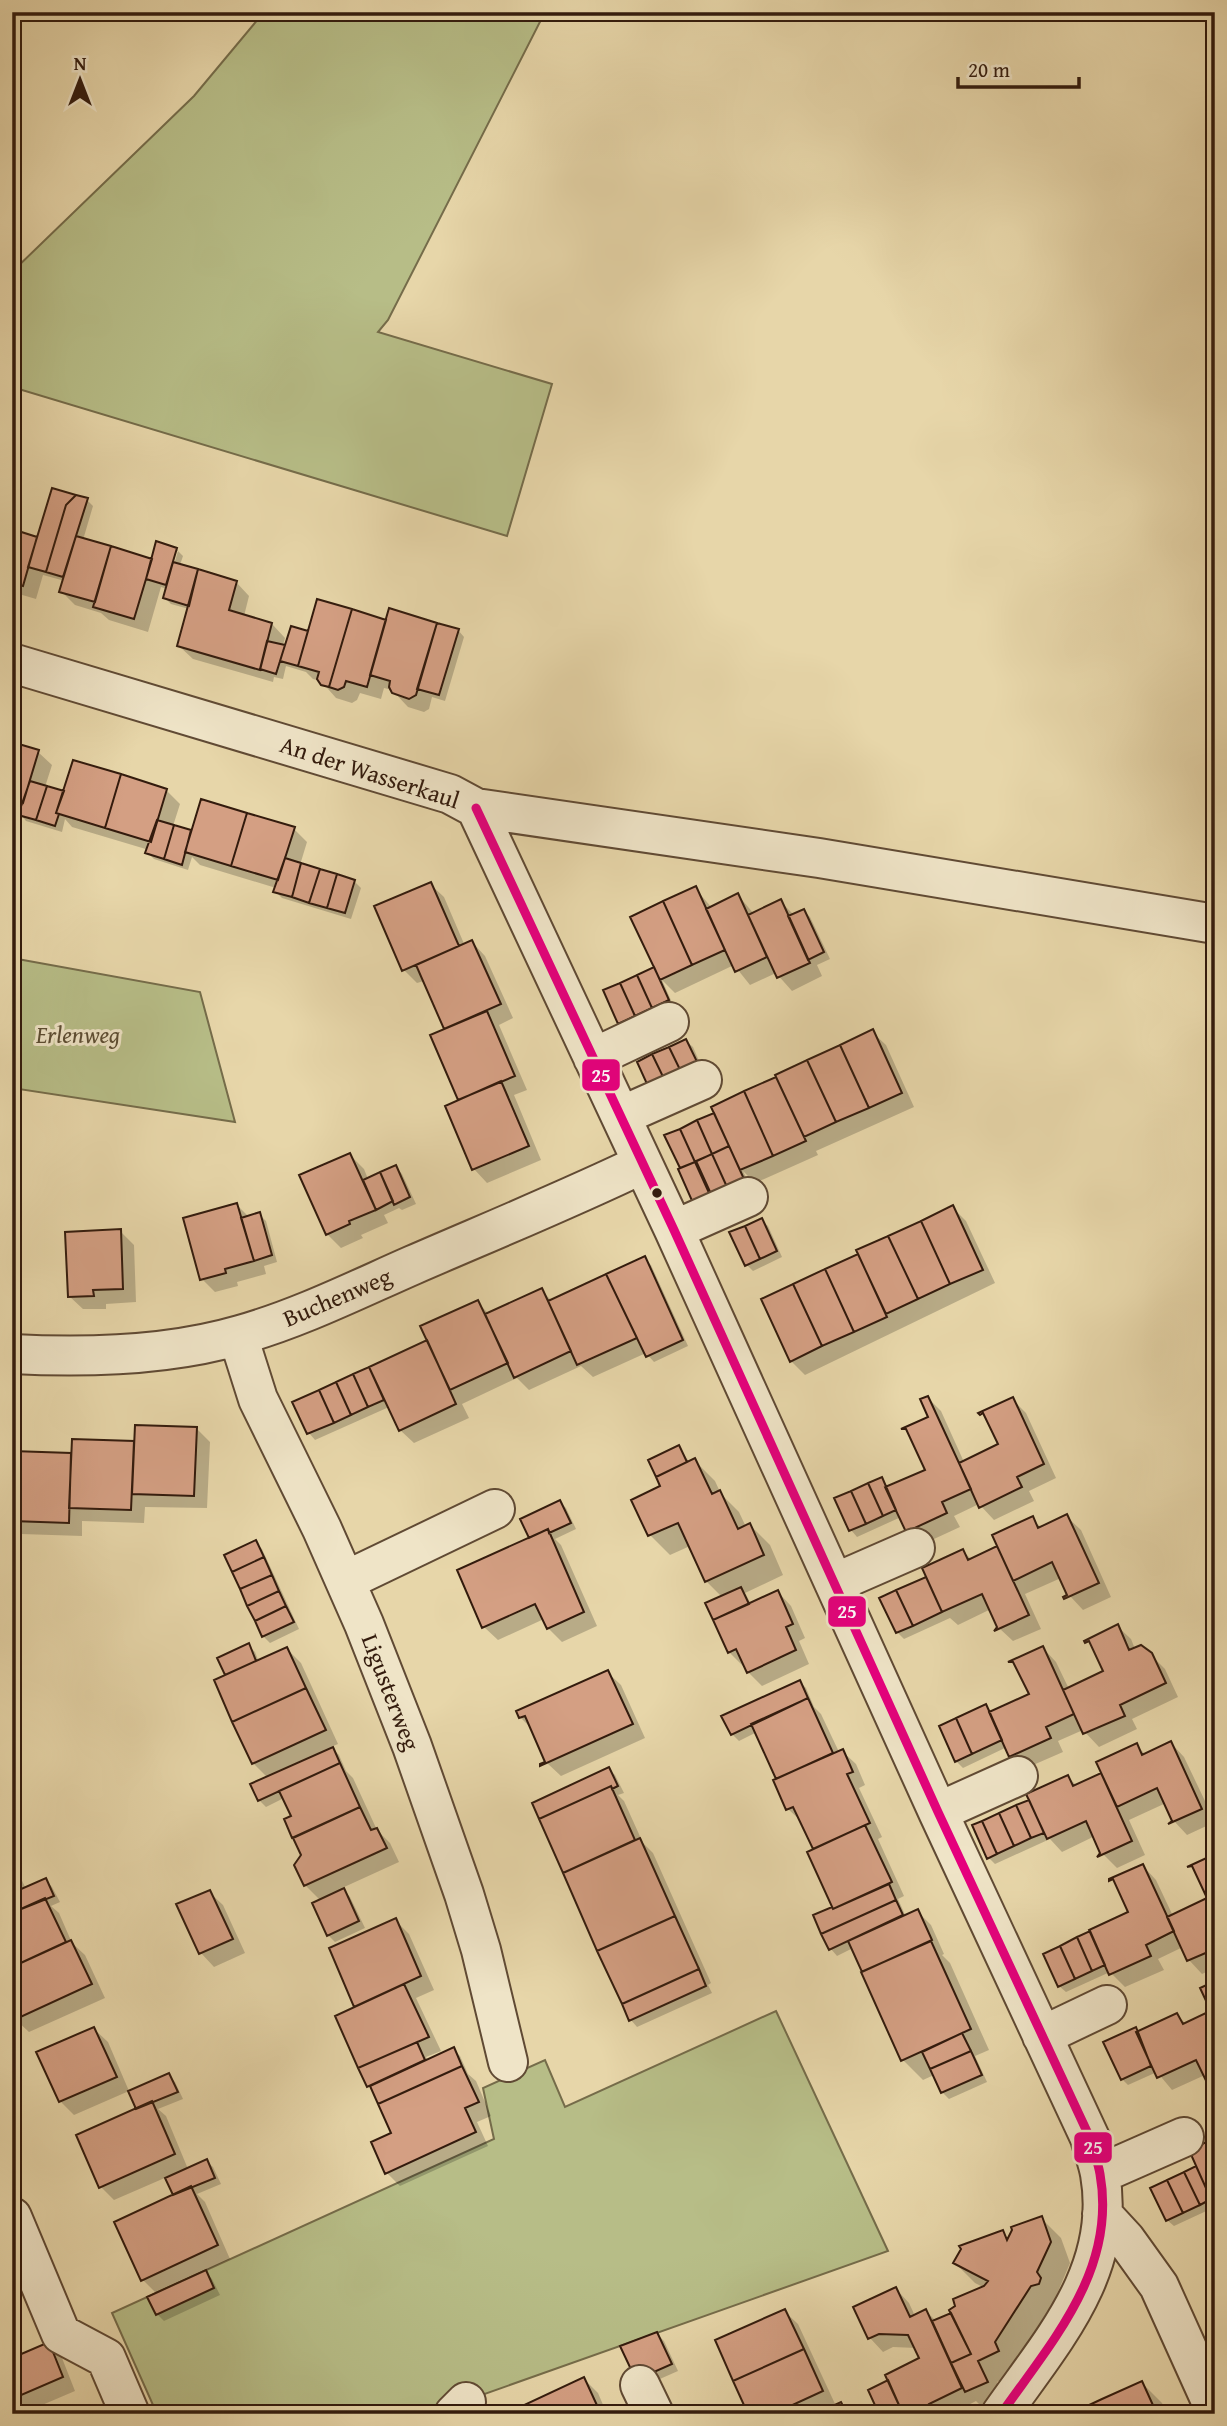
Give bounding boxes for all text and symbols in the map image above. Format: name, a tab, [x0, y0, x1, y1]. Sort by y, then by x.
north arrow	[46, 46, 116, 116]
scale bar	[958, 46, 1078, 90]
text: N	[74, 49, 87, 77]
text: 20 m	[968, 54, 1010, 85]
street label: An der Wasserkaul	[276, 726, 464, 818]
park label: Erlenweg	[35, 1017, 120, 1052]
line badge: 25	[581, 1058, 621, 1092]
text: 25	[591, 1061, 611, 1089]
unlabelled marker	[650, 1186, 664, 1200]
street label: Buchenweg	[277, 1258, 397, 1336]
line badge: 25	[827, 1595, 867, 1628]
text: 25	[837, 1597, 857, 1625]
street label: Ligusterweg	[353, 1629, 429, 1755]
line badge: 25	[1073, 2131, 1113, 2164]
text: 25	[1083, 2133, 1103, 2161]

